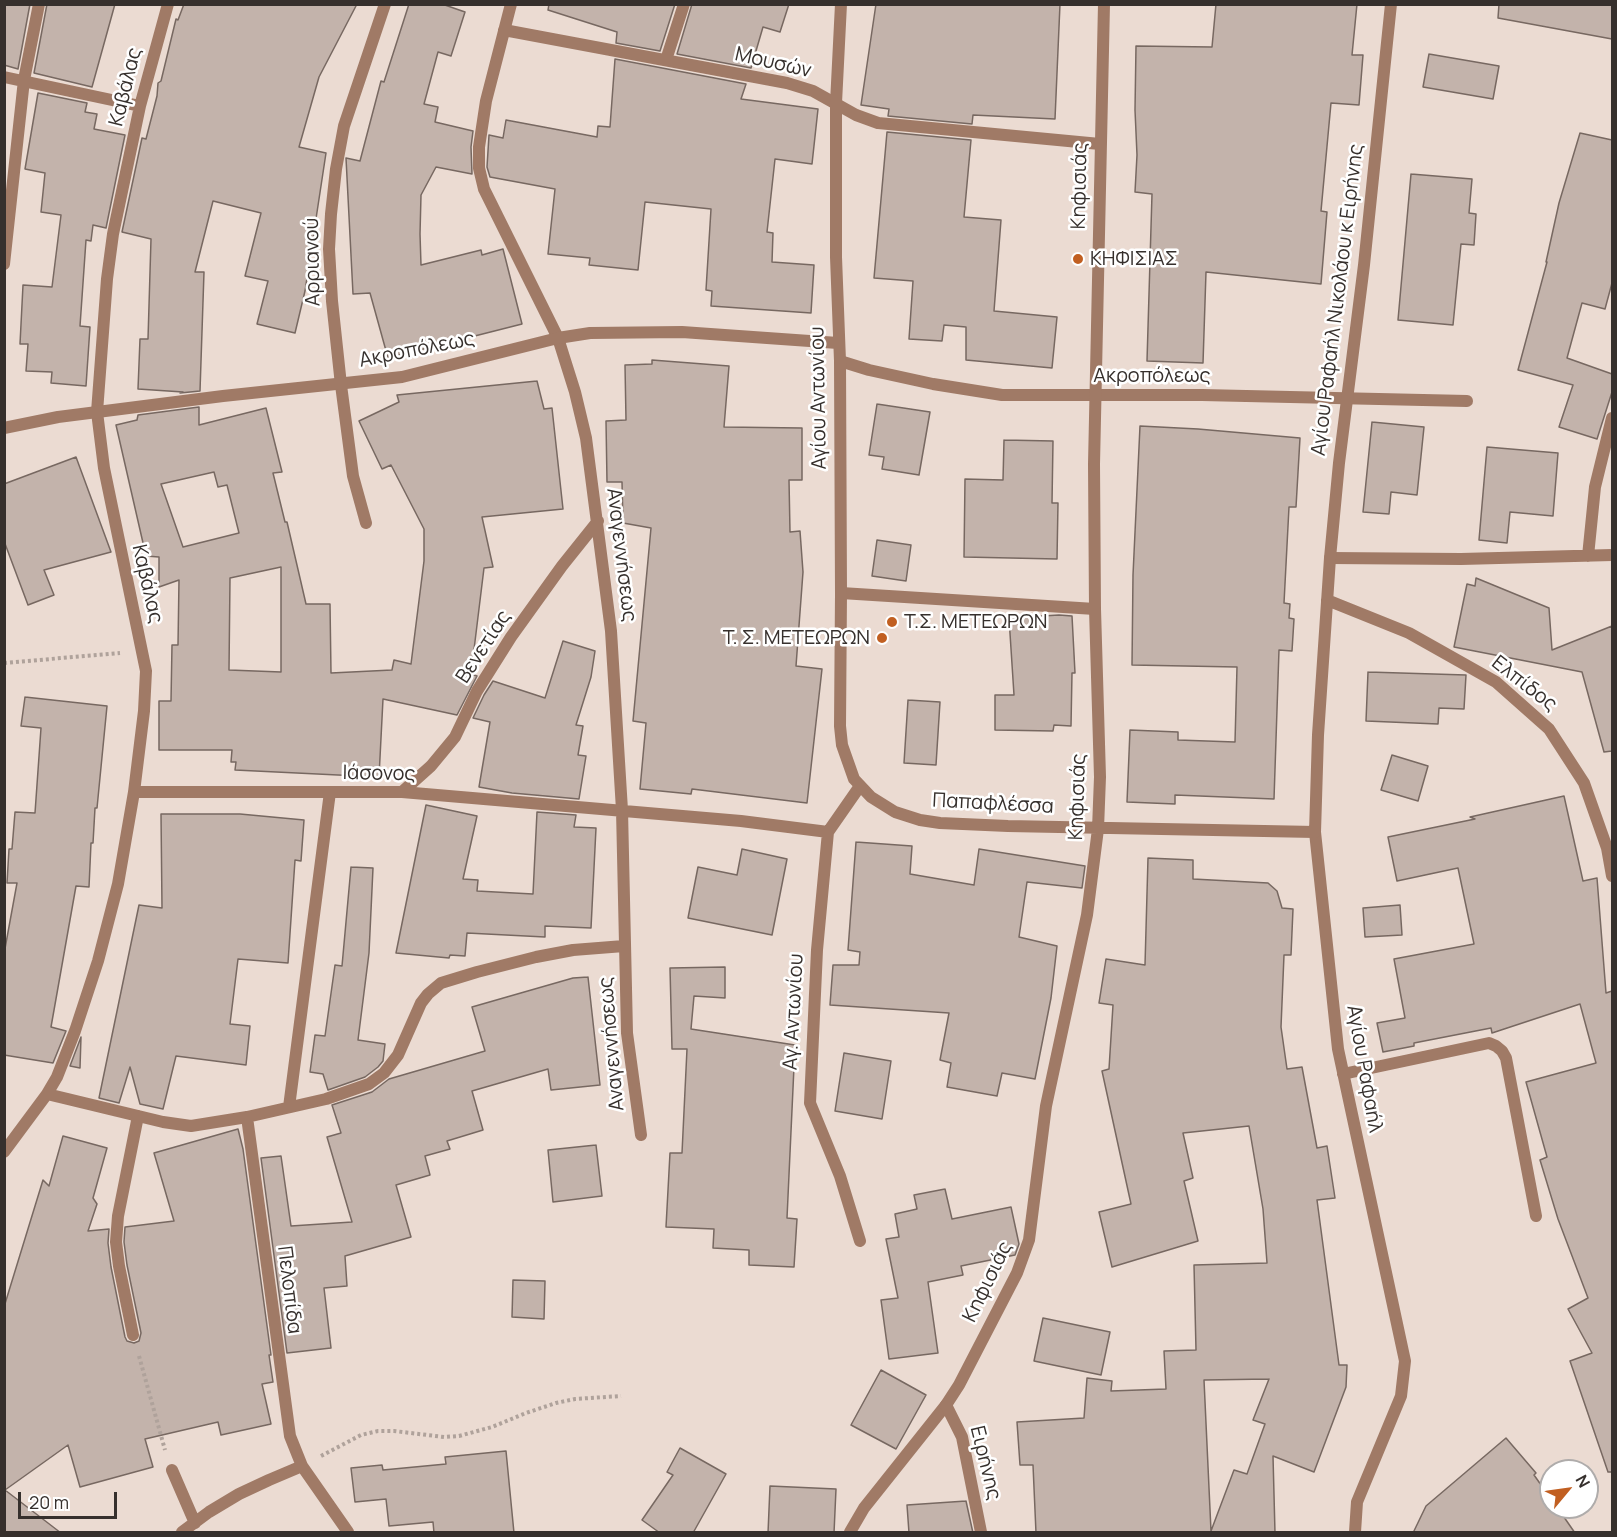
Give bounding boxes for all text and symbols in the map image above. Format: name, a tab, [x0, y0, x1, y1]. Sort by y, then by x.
street label: Μουσών	[732, 43, 814, 83]
street label: Καβάλας	[105, 45, 147, 129]
street label: Κηφισιάς	[1067, 142, 1093, 230]
street label: Αγίου Ραφαήλ Νικολάου κ Ειρήνης	[1307, 143, 1369, 457]
street label: Αρριανού	[300, 218, 326, 306]
place label: ΚΗΦΙΣΙΑΣ	[1090, 247, 1178, 271]
marker: ΚΗΦΙΣΙΑΣ	[1071, 252, 1085, 266]
street label: Αγίου Αντωνίου	[806, 326, 832, 470]
street label: Ακροπόλεως	[357, 327, 477, 373]
street label: Ακροπόλεως	[1093, 364, 1211, 388]
street label: Αναγεννήσεως	[601, 487, 641, 623]
street label: Καβάλας	[126, 542, 168, 626]
street label: Βενετίας	[452, 606, 516, 688]
place label: Τ.Σ. ΜΕΤΕΩΡΩΝ	[904, 610, 1047, 634]
marker: Τ.Σ. ΜΕΤΕΩΡΩΝ	[885, 615, 899, 629]
place label: Τ. Σ. ΜΕΤΕΩΡΩΝ	[723, 626, 870, 650]
marker: Τ. Σ. ΜΕΤΕΩΡΩΝ	[875, 631, 889, 645]
street label: Ελπίδος	[1487, 651, 1561, 717]
street label: Κηφισιάς	[1064, 753, 1092, 841]
street label: Ιάσονος	[342, 761, 416, 787]
street label: Παπαφλέσσα	[932, 789, 1054, 819]
street label: Αγ. Αντωνίου	[779, 953, 809, 1071]
street label: Αναγεννήσεως	[594, 976, 630, 1112]
street label: Αγίου Ραφαήλ	[1341, 1003, 1387, 1135]
street label: Κηφισιάς	[958, 1238, 1018, 1326]
street label: Πελοπίδα	[272, 1245, 306, 1335]
street label: Ειρήνης	[964, 1424, 1006, 1502]
north arrow	[1539, 1459, 1599, 1519]
text: N	[1571, 1471, 1595, 1492]
scale bar	[21, 1480, 120, 1518]
text: 20 m	[29, 1490, 69, 1514]

